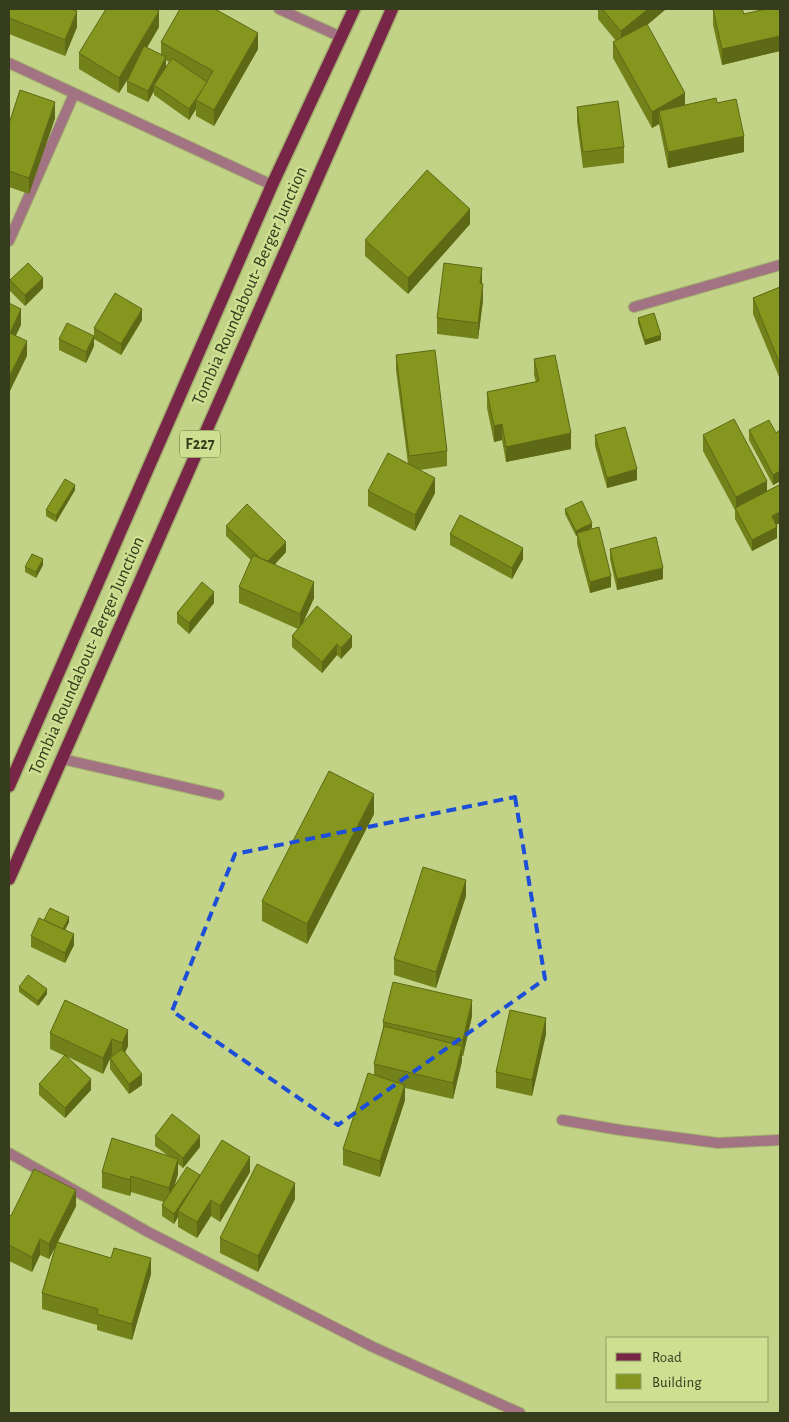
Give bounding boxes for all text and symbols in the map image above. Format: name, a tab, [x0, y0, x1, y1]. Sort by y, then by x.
street label: Tombia Roundabout- Berger Junction	[189, 164, 311, 408]
road number: F227	[180, 430, 220, 458]
street label: Tombia Roundabout- Berger Junction	[26, 534, 148, 778]
legend	[606, 1337, 769, 1402]
text: Road	[652, 1350, 682, 1365]
text: Building	[652, 1375, 702, 1390]

